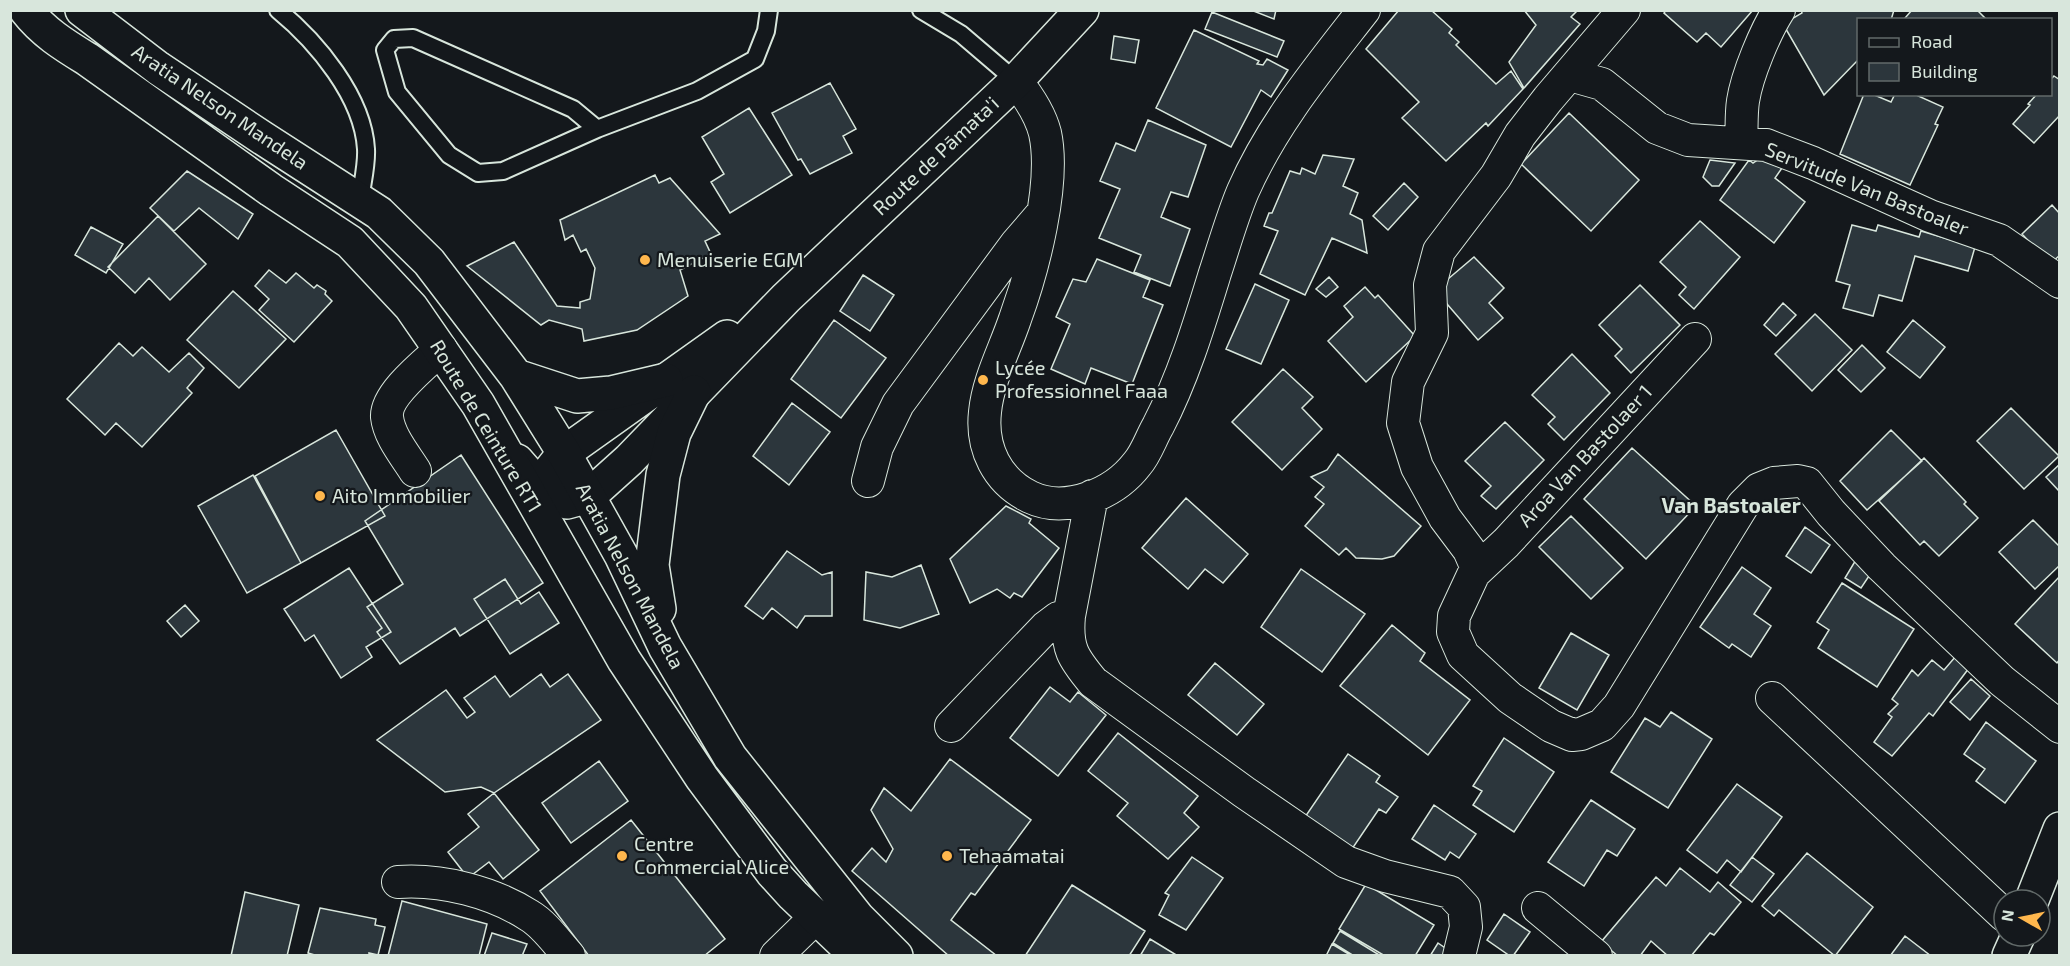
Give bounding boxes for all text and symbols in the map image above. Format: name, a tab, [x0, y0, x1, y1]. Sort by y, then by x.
legend	[1857, 18, 2052, 96]
text: Road	[1911, 30, 1952, 52]
street label: Aratia Nelson Mandela	[128, 38, 313, 174]
text: Building	[1911, 60, 1978, 82]
street label: Route de Pāmata'i	[867, 91, 1003, 220]
street label: Servitude Van Bastoaler	[1762, 136, 1973, 240]
place label: Menuiserie EGM	[657, 247, 804, 271]
marker: Menuiserie EGM	[638, 253, 652, 267]
street label: Route de Ceinture RT1	[426, 335, 548, 516]
place label: Lycée Professionnel Faaa	[995, 355, 1168, 402]
marker: Lycée Professionnel Faaa	[976, 373, 990, 387]
street label: Aroa Van Bastolaer 1	[1512, 379, 1656, 531]
street label: Aratia Nelson Mandela	[572, 478, 690, 673]
place label: Aito Immobilier	[332, 483, 471, 507]
marker: Aito Immobilier	[313, 489, 327, 503]
district label: Van Bastoaler	[1661, 492, 1801, 517]
place label: Centre Commercial Alice	[634, 831, 789, 878]
place label: Tehaamatai	[959, 843, 1065, 867]
marker: Centre Commercial Alice	[615, 849, 629, 863]
marker: Tehaamatai	[940, 849, 954, 863]
north arrow	[1992, 888, 2052, 948]
text: N	[1996, 908, 2017, 923]

